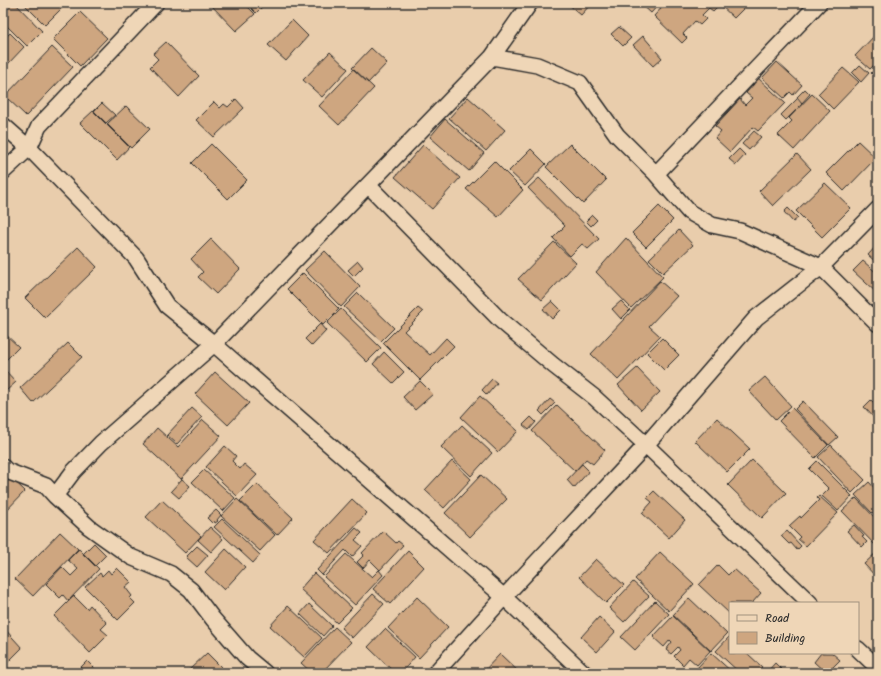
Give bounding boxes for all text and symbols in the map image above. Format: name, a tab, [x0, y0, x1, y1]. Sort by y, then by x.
legend	[729, 602, 859, 654]
text: Road	[765, 609, 790, 628]
text: Building	[765, 629, 805, 648]

